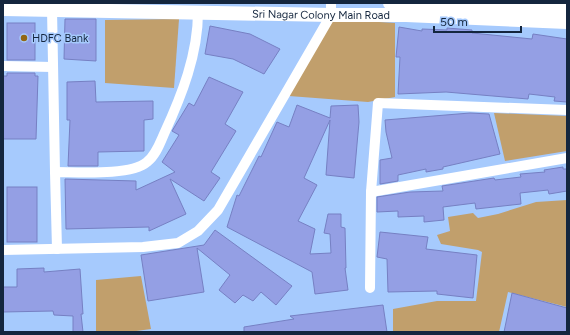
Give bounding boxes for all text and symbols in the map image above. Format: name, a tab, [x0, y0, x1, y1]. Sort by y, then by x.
street label: Sri Nagar Colony Main Road	[252, 7, 390, 21]
scale bar	[434, 8, 521, 34]
text: 50 m	[440, 15, 468, 29]
place label: HDFC Bank	[32, 32, 89, 45]
marker: HDFC Bank	[19, 33, 29, 43]

